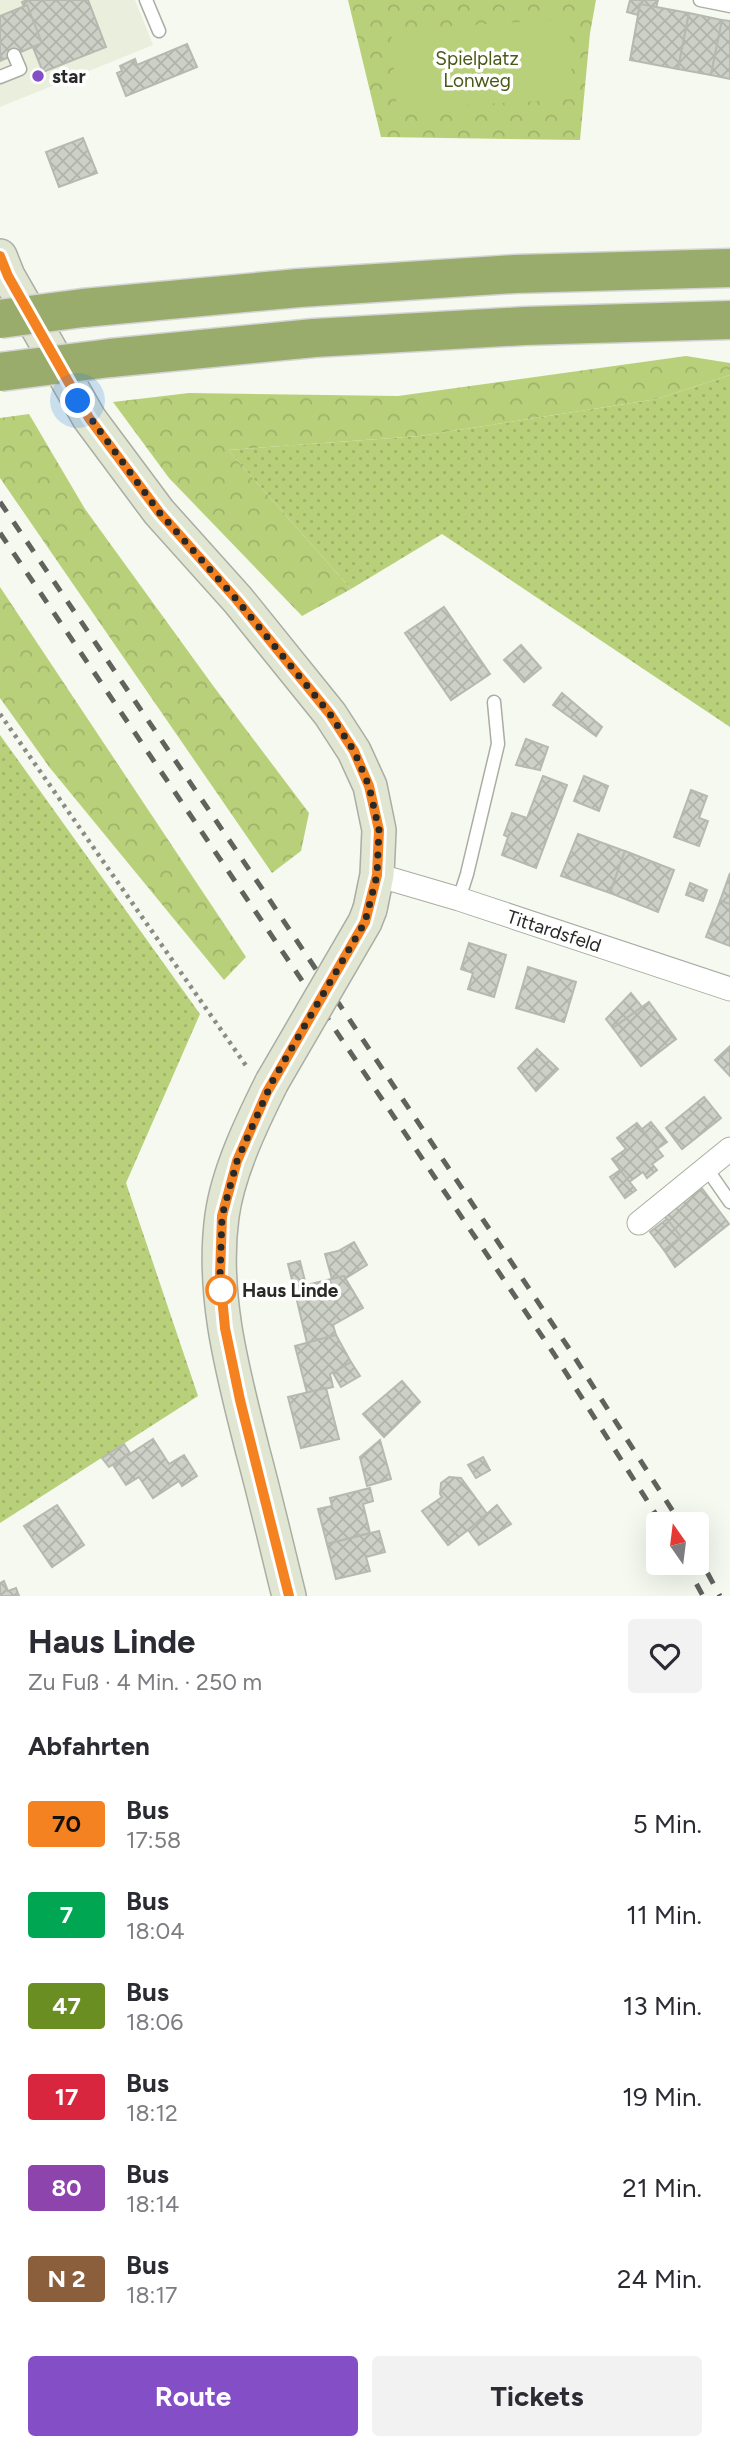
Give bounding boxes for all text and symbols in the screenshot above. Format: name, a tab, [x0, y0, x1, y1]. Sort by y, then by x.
park label: Spielplatz Lonweg	[435, 47, 519, 92]
place label: star	[52, 65, 86, 88]
marker: star	[30, 68, 46, 84]
your location	[60, 383, 95, 418]
street label: Tittardsfeld	[504, 905, 604, 957]
marker: Haus Linde	[206, 1275, 236, 1305]
place label: Haus Linde	[242, 1279, 339, 1302]
north arrow	[646, 1512, 709, 1575]
map controls	[646, 1512, 709, 1575]
button: heart	[628, 1619, 702, 1693]
text: Haus Linde	[28, 1622, 195, 1661]
text: Zu Fuß · 4 Min. · 250 m	[28, 1668, 262, 1696]
text: Abfahrten	[28, 1730, 150, 1762]
text: Bus	[126, 1794, 169, 1826]
text: 5 Min.	[633, 1808, 702, 1840]
text: 70	[52, 1809, 81, 1838]
text: 17:58	[126, 1826, 181, 1854]
text: Bus	[126, 1885, 169, 1917]
text: 11 Min.	[626, 1899, 702, 1931]
text: 7	[60, 1900, 73, 1929]
text: 18:04	[126, 1917, 184, 1945]
text: Bus	[126, 1976, 169, 2008]
text: 13 Min.	[623, 1990, 702, 2022]
text: 47	[52, 1991, 81, 2020]
text: 18:06	[126, 2008, 183, 2036]
text: Bus	[126, 2067, 169, 2099]
text: 19 Min.	[622, 2081, 702, 2113]
text: 17	[55, 2082, 78, 2111]
text: 18:12	[126, 2099, 178, 2127]
text: Bus	[126, 2158, 169, 2190]
text: 21 Min.	[622, 2172, 702, 2204]
text: 80	[51, 2173, 82, 2202]
text: 18:14	[126, 2190, 179, 2218]
text: Bus	[126, 2249, 169, 2281]
text: 24 Min.	[617, 2263, 702, 2295]
text: N 2	[47, 2264, 86, 2293]
text: 18:17	[126, 2281, 177, 2309]
button: Route	[28, 2356, 358, 2436]
button: Tickets	[372, 2356, 702, 2436]

